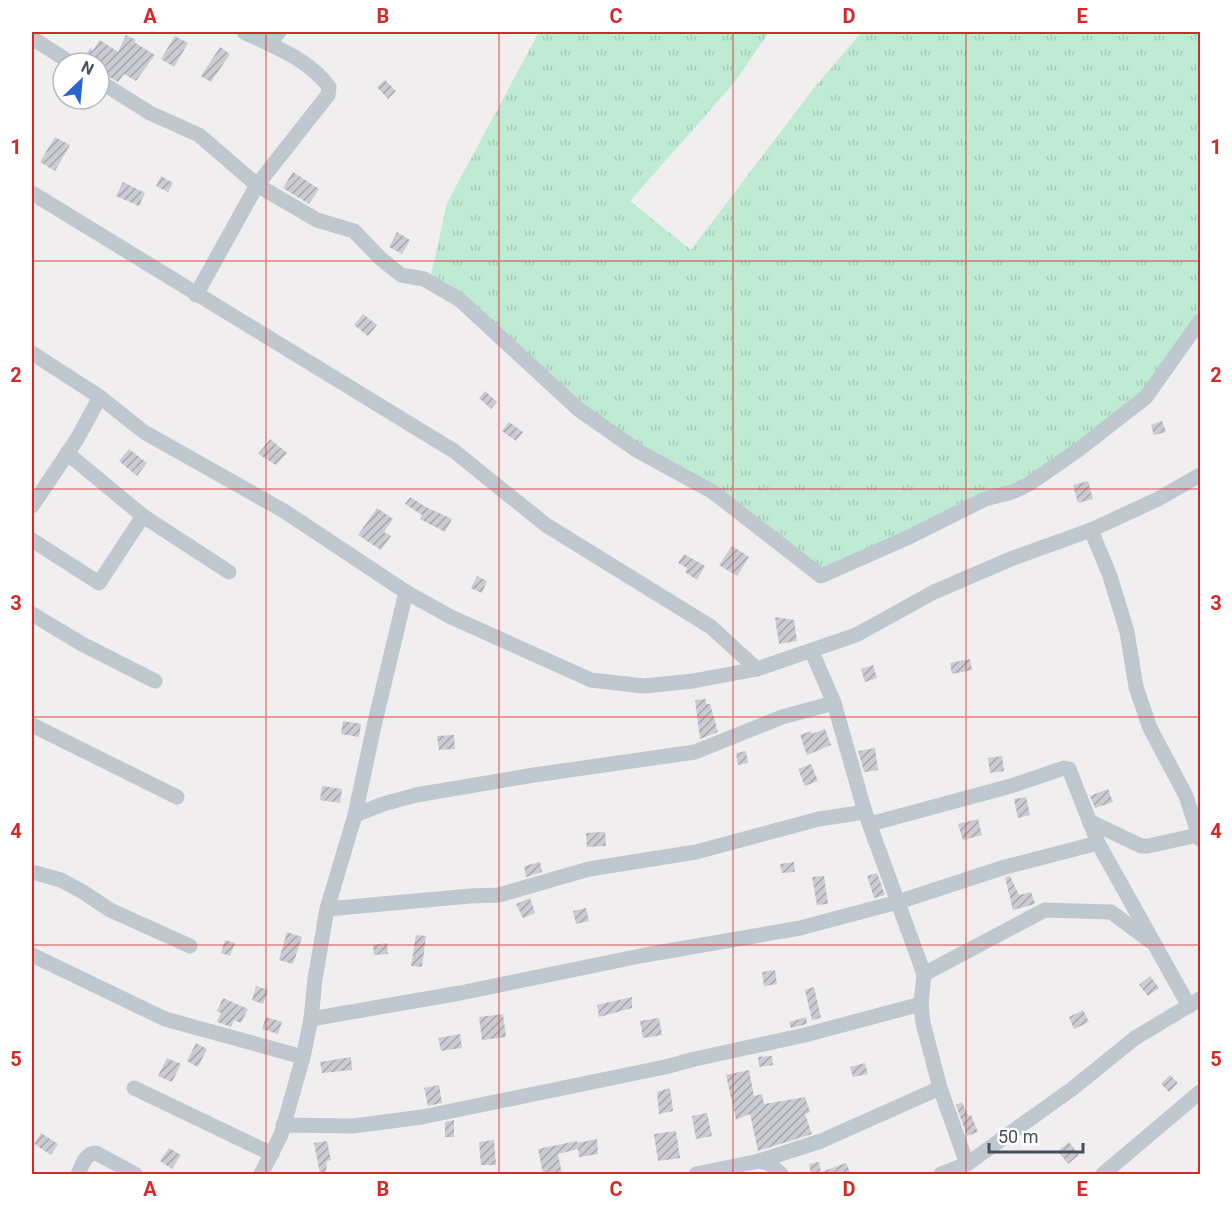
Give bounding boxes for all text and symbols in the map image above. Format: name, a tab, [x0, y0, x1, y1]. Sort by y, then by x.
text: A	[143, 4, 157, 28]
text: B	[377, 4, 389, 28]
text: C	[609, 4, 623, 28]
text: D	[843, 4, 856, 28]
text: E	[1076, 4, 1088, 28]
north arrow	[51, 51, 111, 111]
text: N	[78, 57, 97, 79]
text: 1	[10, 135, 22, 159]
text: 1	[1210, 135, 1222, 159]
text: 2	[10, 363, 22, 387]
text: 2	[1210, 363, 1222, 387]
text: 3	[10, 591, 22, 615]
text: 3	[1210, 591, 1222, 615]
text: 4	[10, 819, 22, 843]
text: 4	[1210, 819, 1222, 843]
text: 5	[10, 1047, 22, 1071]
text: 5	[1210, 1047, 1222, 1071]
scale bar	[989, 1116, 1084, 1154]
text: 50 m	[998, 1126, 1038, 1147]
text: A	[143, 1177, 157, 1201]
text: B	[377, 1177, 389, 1201]
text: C	[609, 1177, 623, 1201]
text: D	[843, 1177, 856, 1201]
text: E	[1076, 1177, 1088, 1201]

